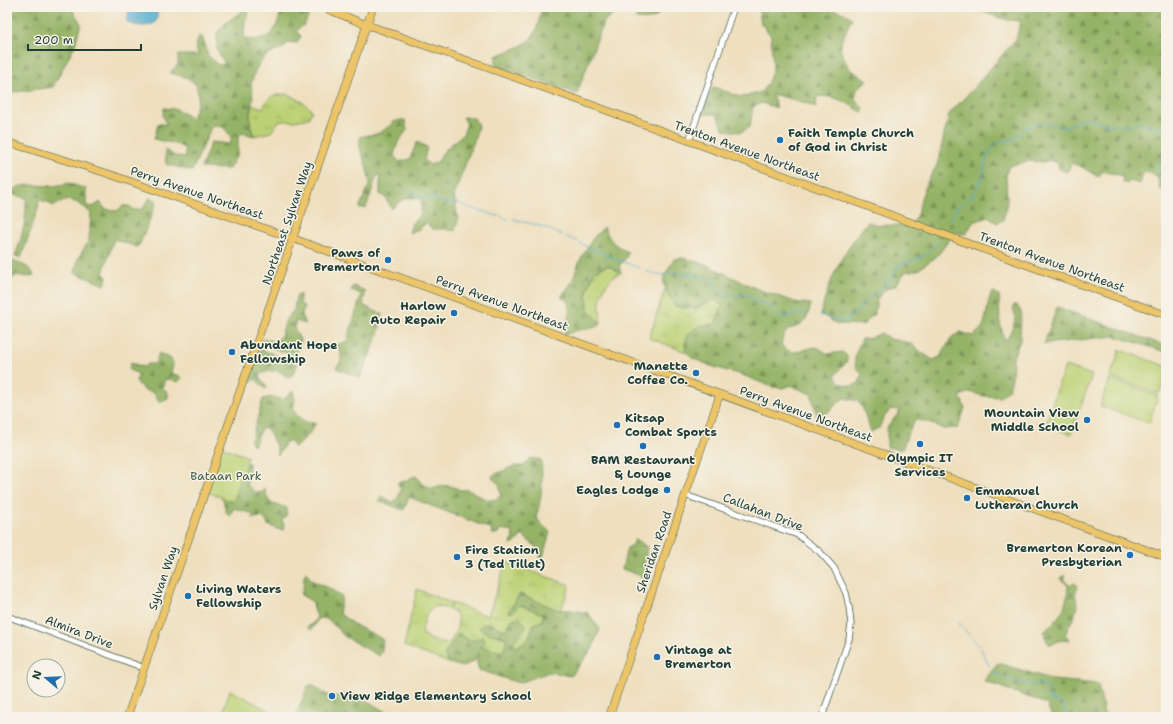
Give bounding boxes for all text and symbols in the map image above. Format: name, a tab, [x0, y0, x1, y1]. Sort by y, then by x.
scale bar	[28, 26, 141, 52]
text: 200 m	[34, 32, 73, 48]
street label: Trenton Avenue Northeast	[672, 117, 822, 185]
place label: Faith Temple Church of God in Christ	[788, 125, 914, 155]
marker: Faith Temple Church of God in Christ	[775, 135, 785, 145]
street label: Northeast Sylvan Way	[258, 159, 316, 287]
street label: Perry Avenue Northeast	[128, 163, 266, 223]
street label: Trenton Avenue Northeast	[977, 228, 1127, 296]
place label: Paws of Bremerton	[314, 245, 380, 275]
marker: Paws of Bremerton	[383, 255, 393, 265]
street label: Perry Avenue Northeast	[433, 272, 571, 334]
place label: Harlow Auto Repair	[370, 298, 447, 328]
marker: Harlow Auto Repair	[449, 308, 459, 318]
place label: Abundant Hope Fellowship	[240, 337, 338, 367]
marker: Abundant Hope Fellowship	[227, 347, 237, 357]
place label: Manette Coffee Co.	[627, 358, 688, 388]
marker: Manette Coffee Co.	[691, 368, 701, 378]
street label: Perry Avenue Northeast	[737, 383, 875, 445]
place label: Mountain View Middle School	[984, 405, 1079, 435]
place label: Kitsap Combat Sports	[625, 410, 717, 440]
marker: Mountain View Middle School	[1082, 415, 1092, 425]
marker: Kitsap Combat Sports	[612, 420, 622, 430]
marker: Olympic IT Services	[915, 439, 925, 449]
marker: BAM Restaurant & Lounge	[638, 441, 648, 451]
place label: Olympic IT Services	[887, 450, 954, 480]
place label: BAM Restaurant & Lounge	[591, 452, 695, 482]
park label: Bataan Park	[190, 468, 262, 484]
place label: Eagles Lodge	[576, 482, 659, 498]
place label: Emmanuel Lutheran Church	[975, 483, 1078, 513]
marker: Eagles Lodge	[662, 485, 672, 495]
street label: Callahan Drive	[720, 489, 806, 535]
marker: Emmanuel Lutheran Church	[962, 493, 972, 503]
street label: Sheridan Road	[632, 509, 676, 595]
place label: Bremerton Korean Presbyterian	[1007, 540, 1122, 570]
place label: Fire Station 3 (Ted Tillet)	[465, 542, 546, 572]
street label: Sylvan Way	[145, 544, 181, 612]
marker: Bremerton Korean Presbyterian	[1125, 550, 1135, 560]
marker: Fire Station 3 (Ted Tillet)	[452, 552, 462, 562]
place label: Living Waters Fellowship	[196, 581, 281, 611]
marker: Living Waters Fellowship	[183, 591, 193, 601]
street label: Almira Drive	[43, 612, 115, 652]
place label: Vintage at Bremerton	[665, 642, 732, 672]
marker: Vintage at Bremerton	[652, 652, 662, 662]
north arrow	[26, 658, 66, 698]
text: N	[29, 668, 46, 681]
place label: View Ridge Elementary School	[340, 688, 531, 704]
marker: View Ridge Elementary School	[327, 691, 337, 701]

